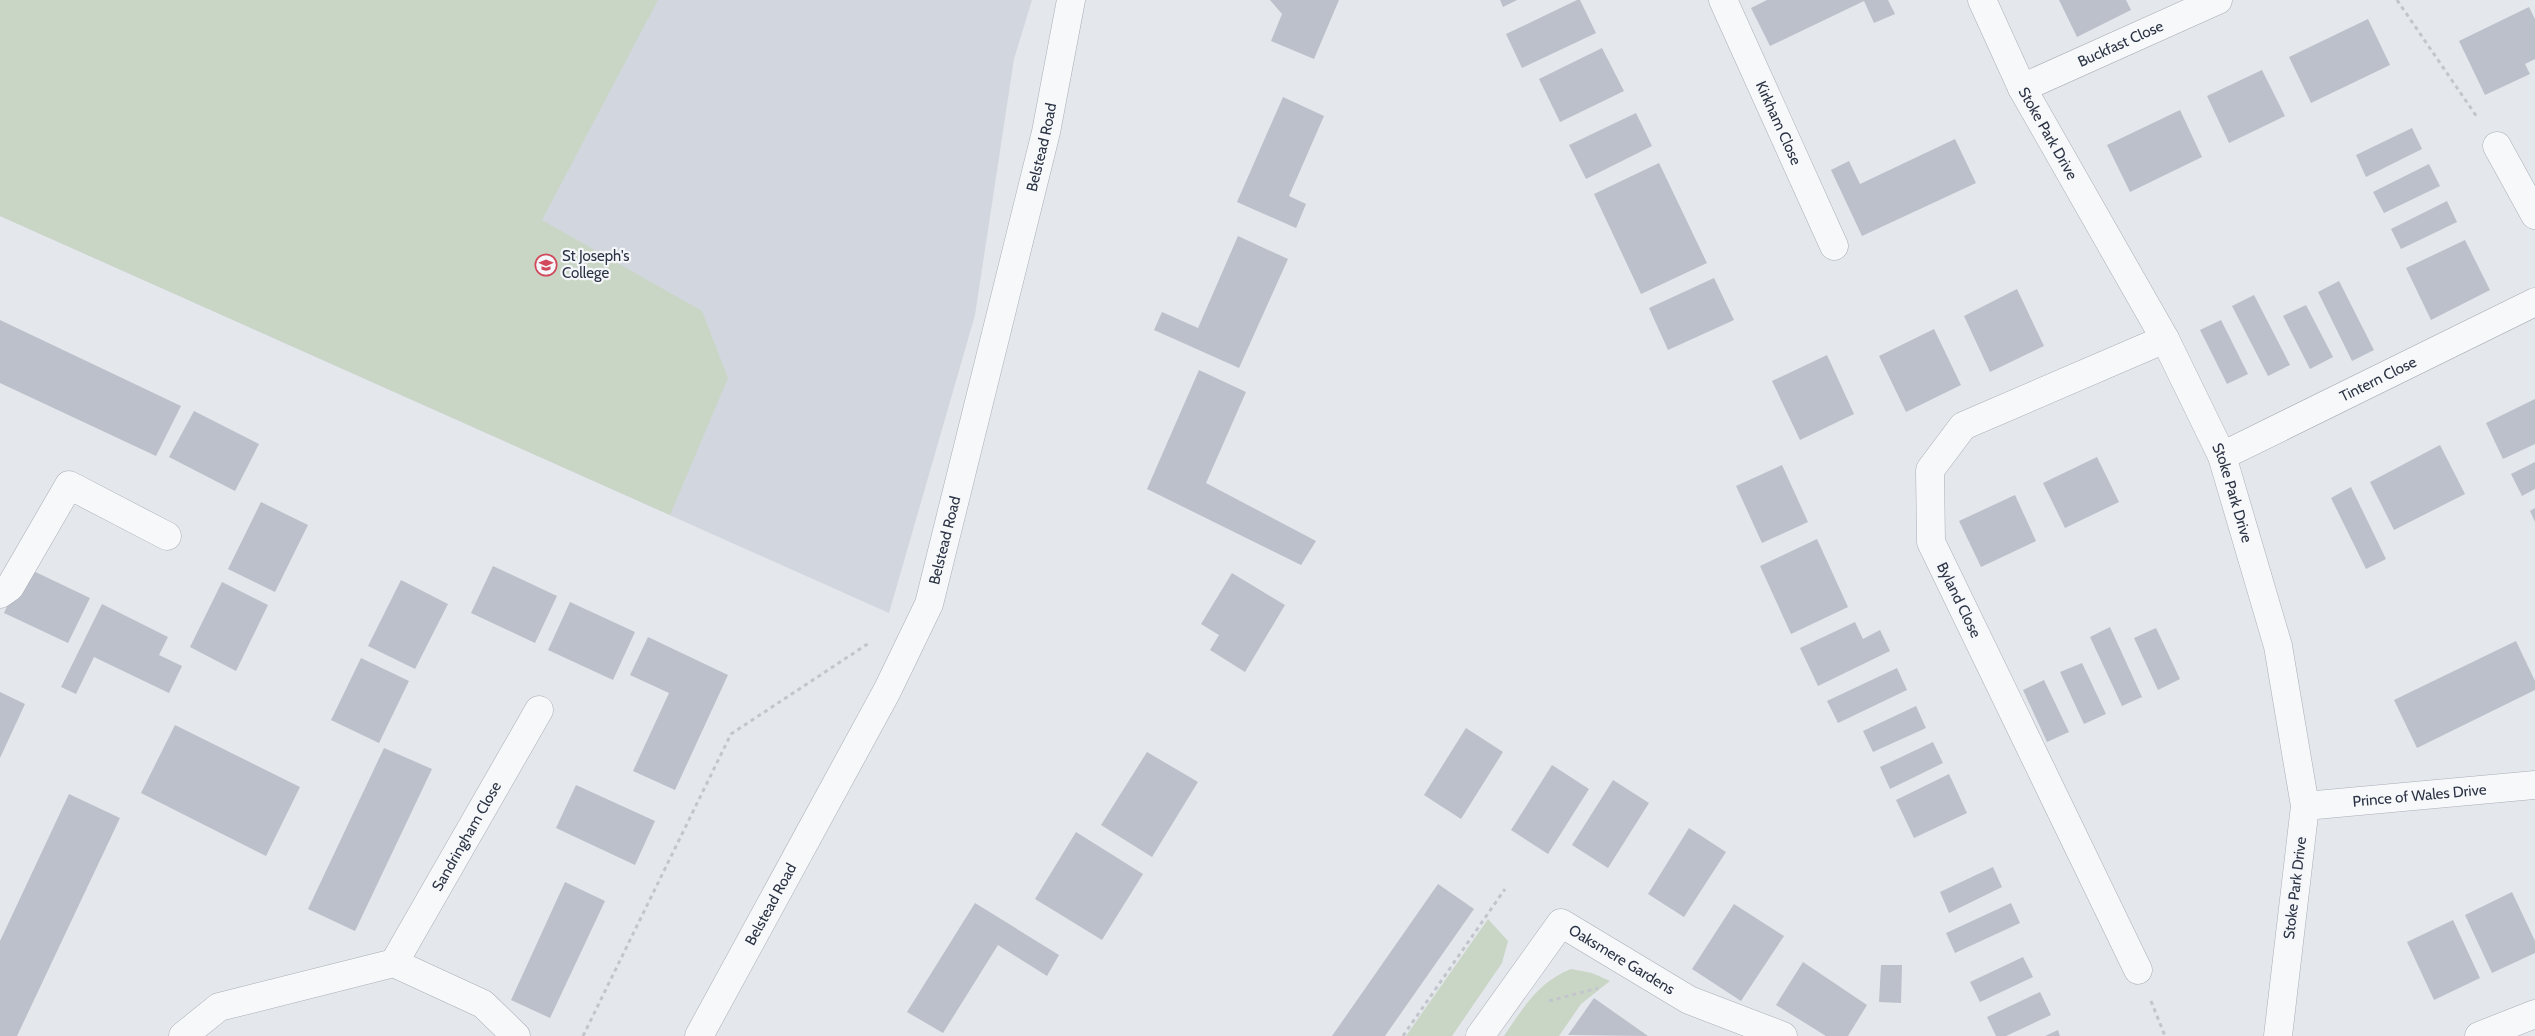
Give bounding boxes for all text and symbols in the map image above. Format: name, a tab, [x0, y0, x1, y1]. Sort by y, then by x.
street label: Buckfast Close	[2075, 17, 2166, 71]
street label: Kirkham Close	[1752, 78, 1805, 168]
street label: Stoke Park Drive	[2015, 84, 2081, 183]
street label: Belstead Road	[1023, 101, 1060, 193]
place label: St Joseph's College	[562, 247, 630, 282]
school or university icon: St Joseph's College	[534, 253, 558, 277]
street label: Tintern Close	[2337, 353, 2420, 406]
street label: Stoke Park Drive	[2208, 440, 2256, 545]
street label: Belstead Road	[925, 494, 964, 587]
street label: Byland Close	[1933, 559, 1985, 641]
street label: Sandringham Close	[428, 778, 505, 894]
street label: Prince of Wales Drive	[2352, 780, 2488, 811]
street label: Stoke Park Drive	[2280, 835, 2310, 940]
street label: Belstead Road	[741, 860, 800, 948]
street label: Oaksmere Gardens	[1566, 921, 1678, 998]

